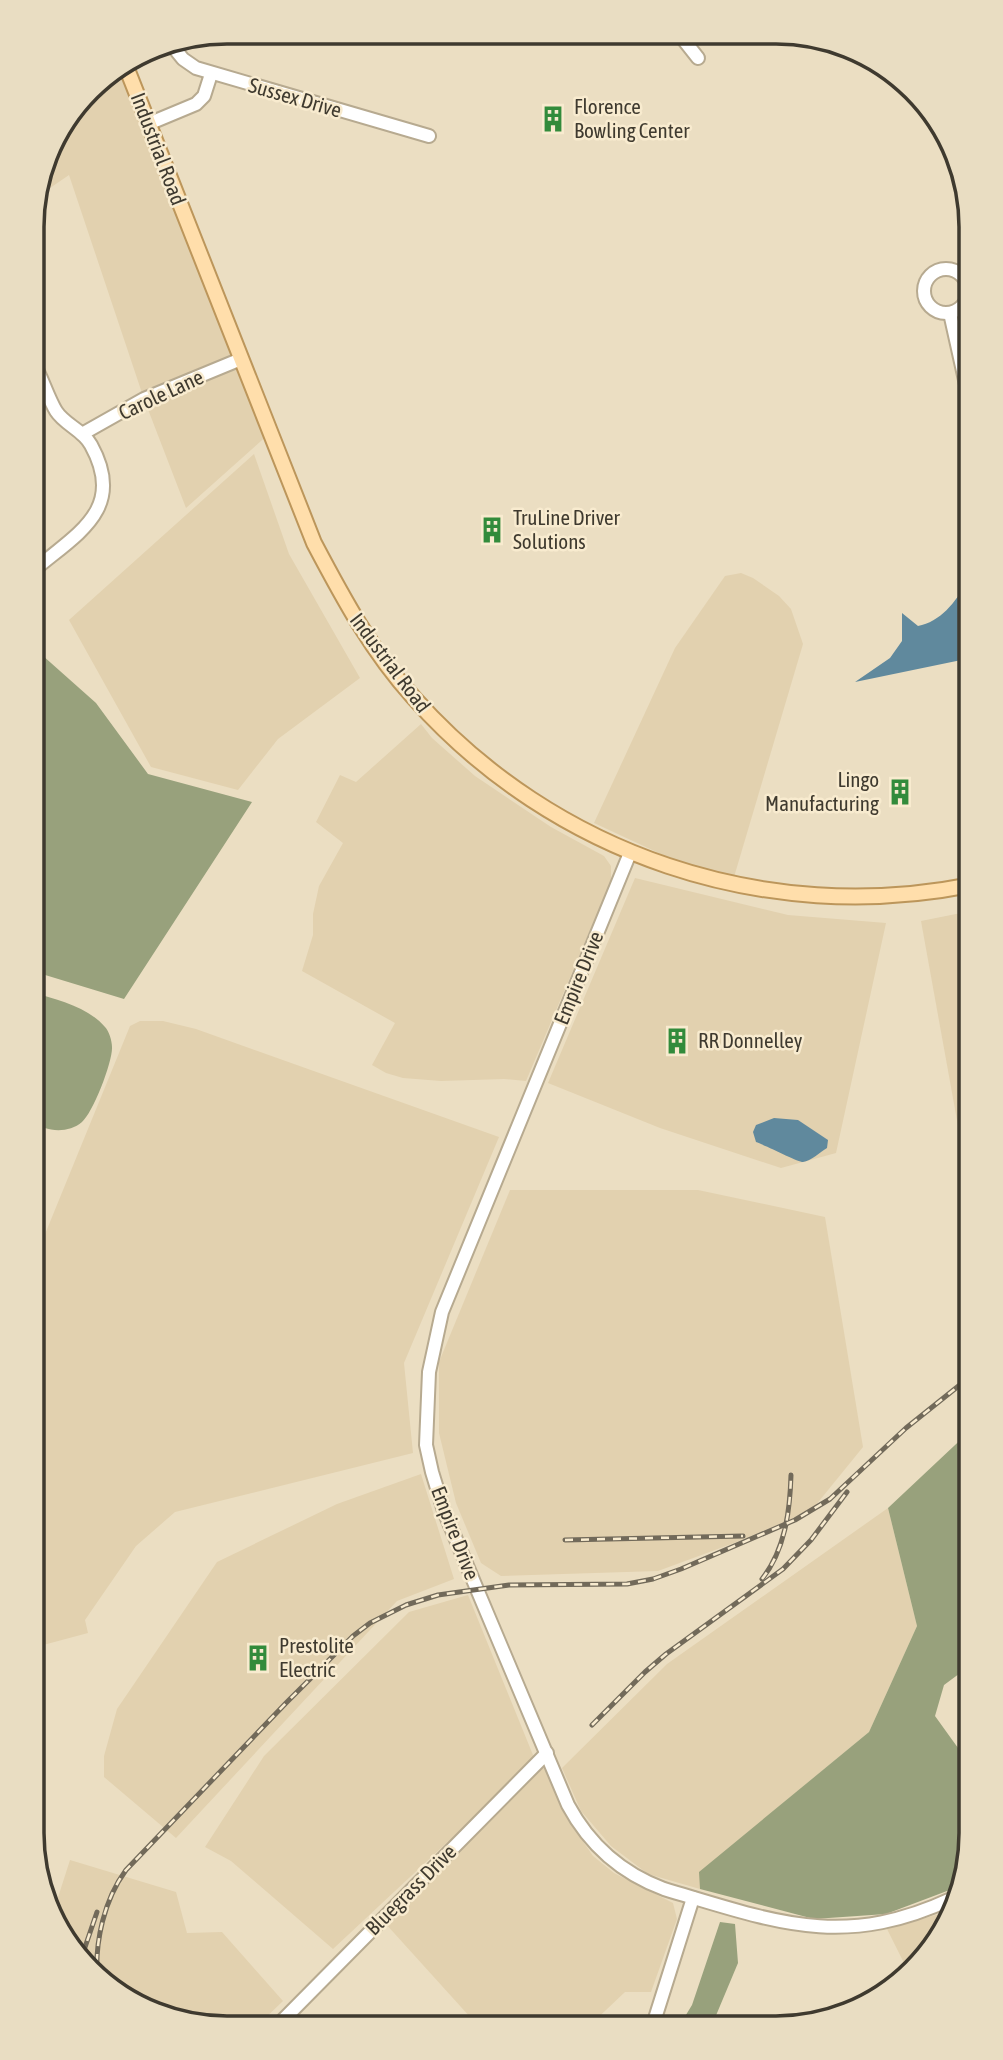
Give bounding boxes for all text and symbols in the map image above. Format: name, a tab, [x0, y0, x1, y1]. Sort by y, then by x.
street label: Sussex Drive	[246, 72, 344, 122]
street label: Industrial Road	[127, 89, 191, 208]
place label: Florence Bowling Center	[574, 94, 690, 142]
building icon: Florence Bowling Center	[538, 104, 568, 134]
street label: Carole Lane	[114, 364, 207, 424]
place label: TruLine Driver Solutions	[513, 505, 621, 553]
building icon: TruLine Driver Solutions	[477, 515, 507, 545]
street label: Industrial Road	[346, 608, 436, 717]
place label: Lingo Manufacturing	[765, 767, 879, 815]
building icon: Lingo Manufacturing	[885, 777, 915, 807]
street label: Empire Drive	[549, 928, 608, 1028]
building icon: RR Donnelley	[662, 1026, 692, 1056]
place label: RR Donnelley	[698, 1028, 803, 1052]
street label: Empire Drive	[427, 1482, 485, 1583]
place label: Prestolite Electric	[279, 1633, 354, 1681]
building icon: Prestolite Electric	[243, 1643, 273, 1673]
street label: Bluegrass Drive	[360, 1839, 461, 1940]

